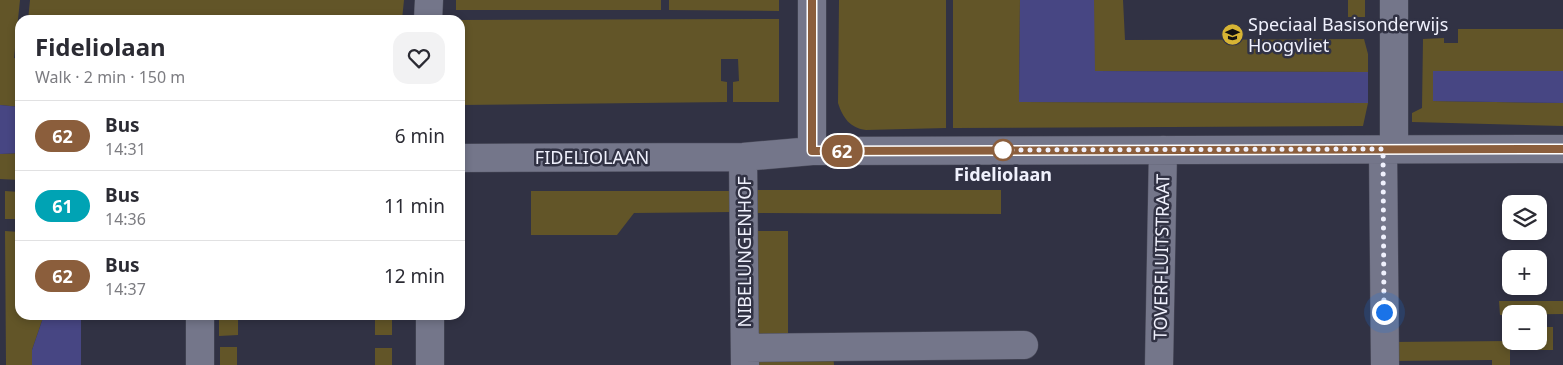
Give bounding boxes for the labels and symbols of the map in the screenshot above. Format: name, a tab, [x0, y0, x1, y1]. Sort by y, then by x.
place label: Speciaal Basisonderwijs Hoogvliet	[1248, 12, 1448, 57]
school or university icon: Speciaal Basisonderwijs Hoogvliet	[1220, 22, 1244, 46]
line badge: 62	[820, 135, 864, 167]
marker: Fideliolaan	[992, 139, 1014, 161]
street label: FIDELIOLAAN	[535, 145, 649, 169]
place label: Fideliolaan	[954, 162, 1052, 186]
street label: TOVERFLUITSTRAAT	[1148, 174, 1174, 340]
street label: NIBELUNGENHOF	[732, 176, 756, 328]
your location	[1372, 300, 1397, 325]

